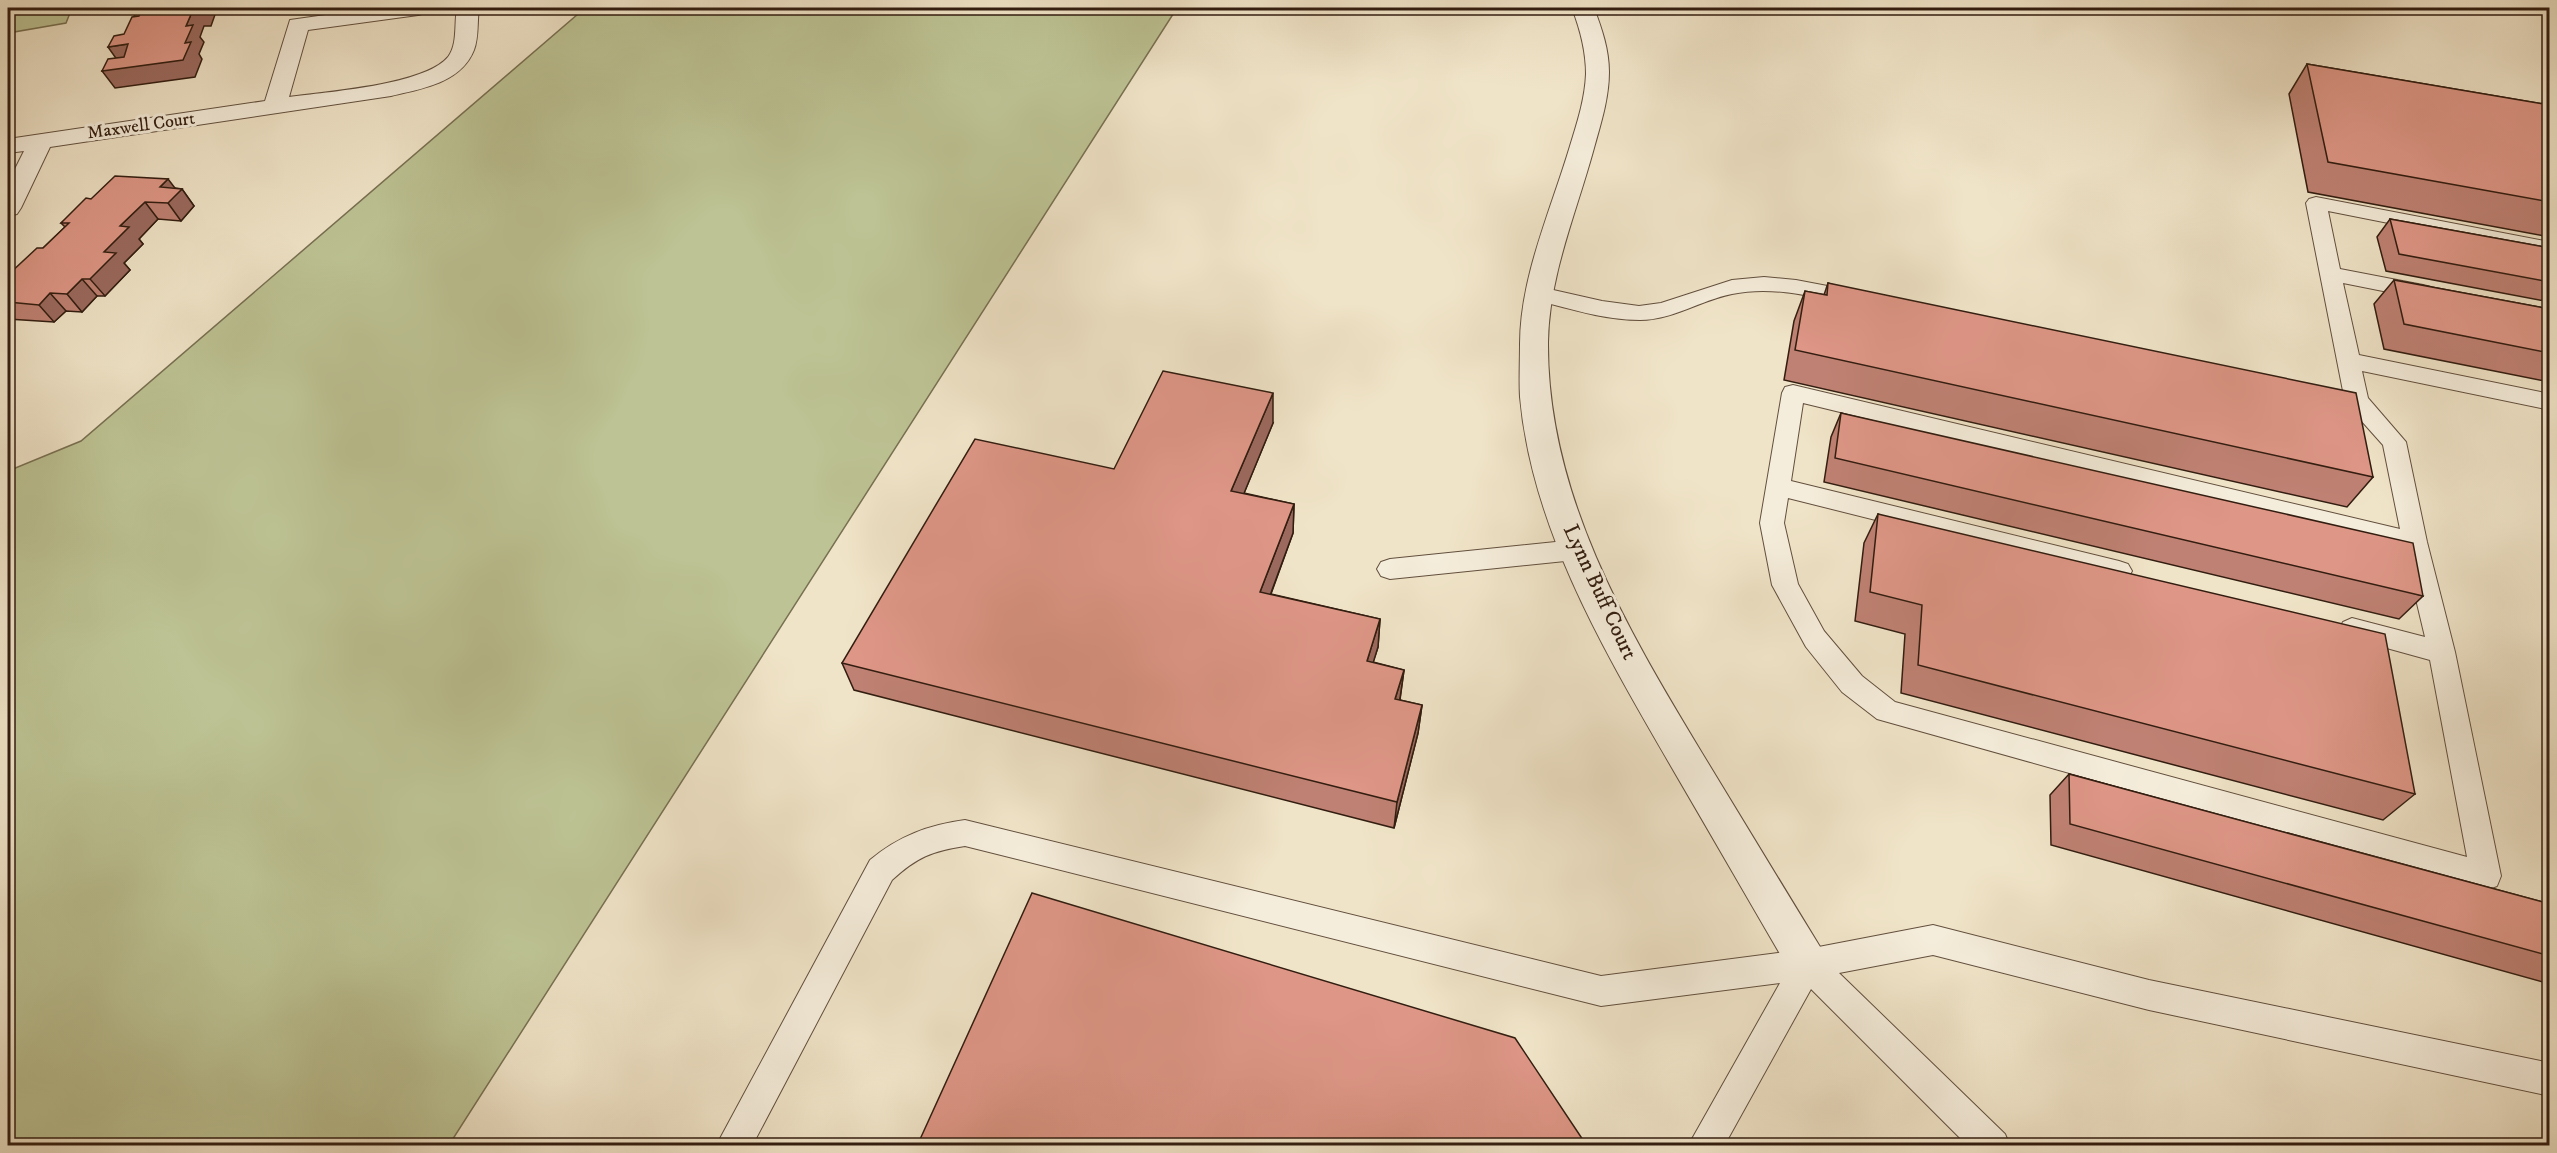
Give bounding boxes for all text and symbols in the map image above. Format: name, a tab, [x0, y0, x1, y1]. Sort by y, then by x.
street label: Maxwell Court	[86, 108, 196, 144]
street label: Lynn Buff Court	[1557, 520, 1643, 664]

